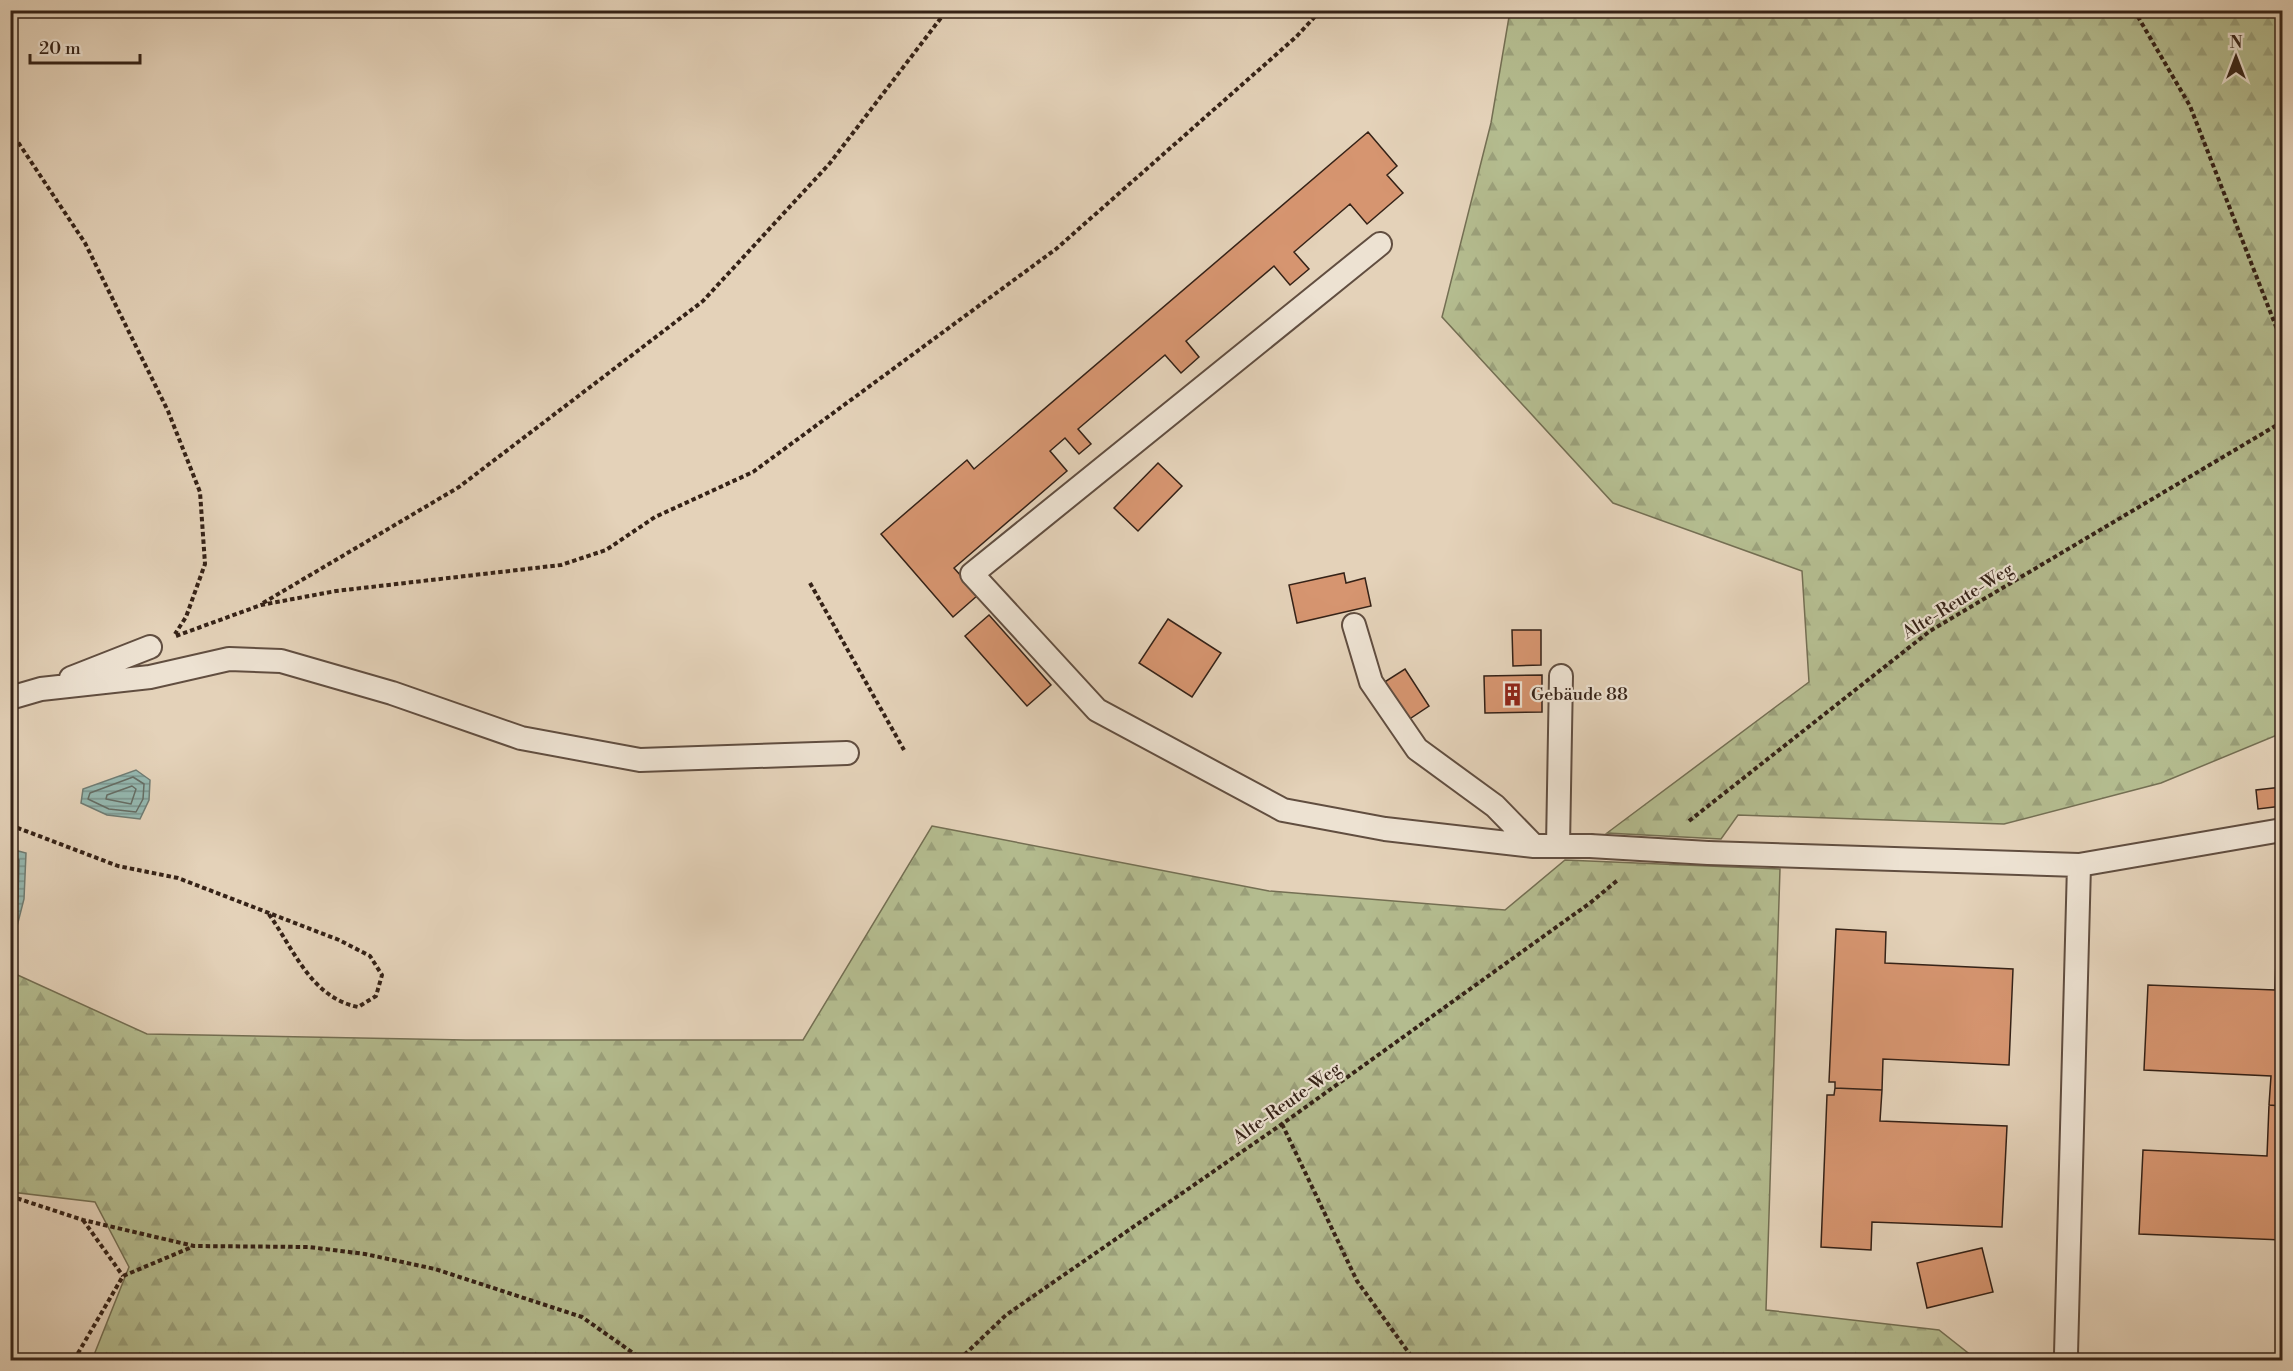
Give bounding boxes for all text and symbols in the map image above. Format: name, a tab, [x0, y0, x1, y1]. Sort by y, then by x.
scale bar	[30, 27, 140, 65]
north arrow	[2206, 27, 2266, 87]
text: N	[2230, 33, 2243, 53]
text: 20 m	[39, 37, 81, 60]
street label: Alte-Reute-Weg	[1897, 557, 2018, 645]
building icon: Gebäude 88	[1500, 681, 1526, 707]
place label: Gebäude 88	[1531, 683, 1628, 706]
street label: Alte-Reute-Weg	[1228, 1057, 1346, 1149]

